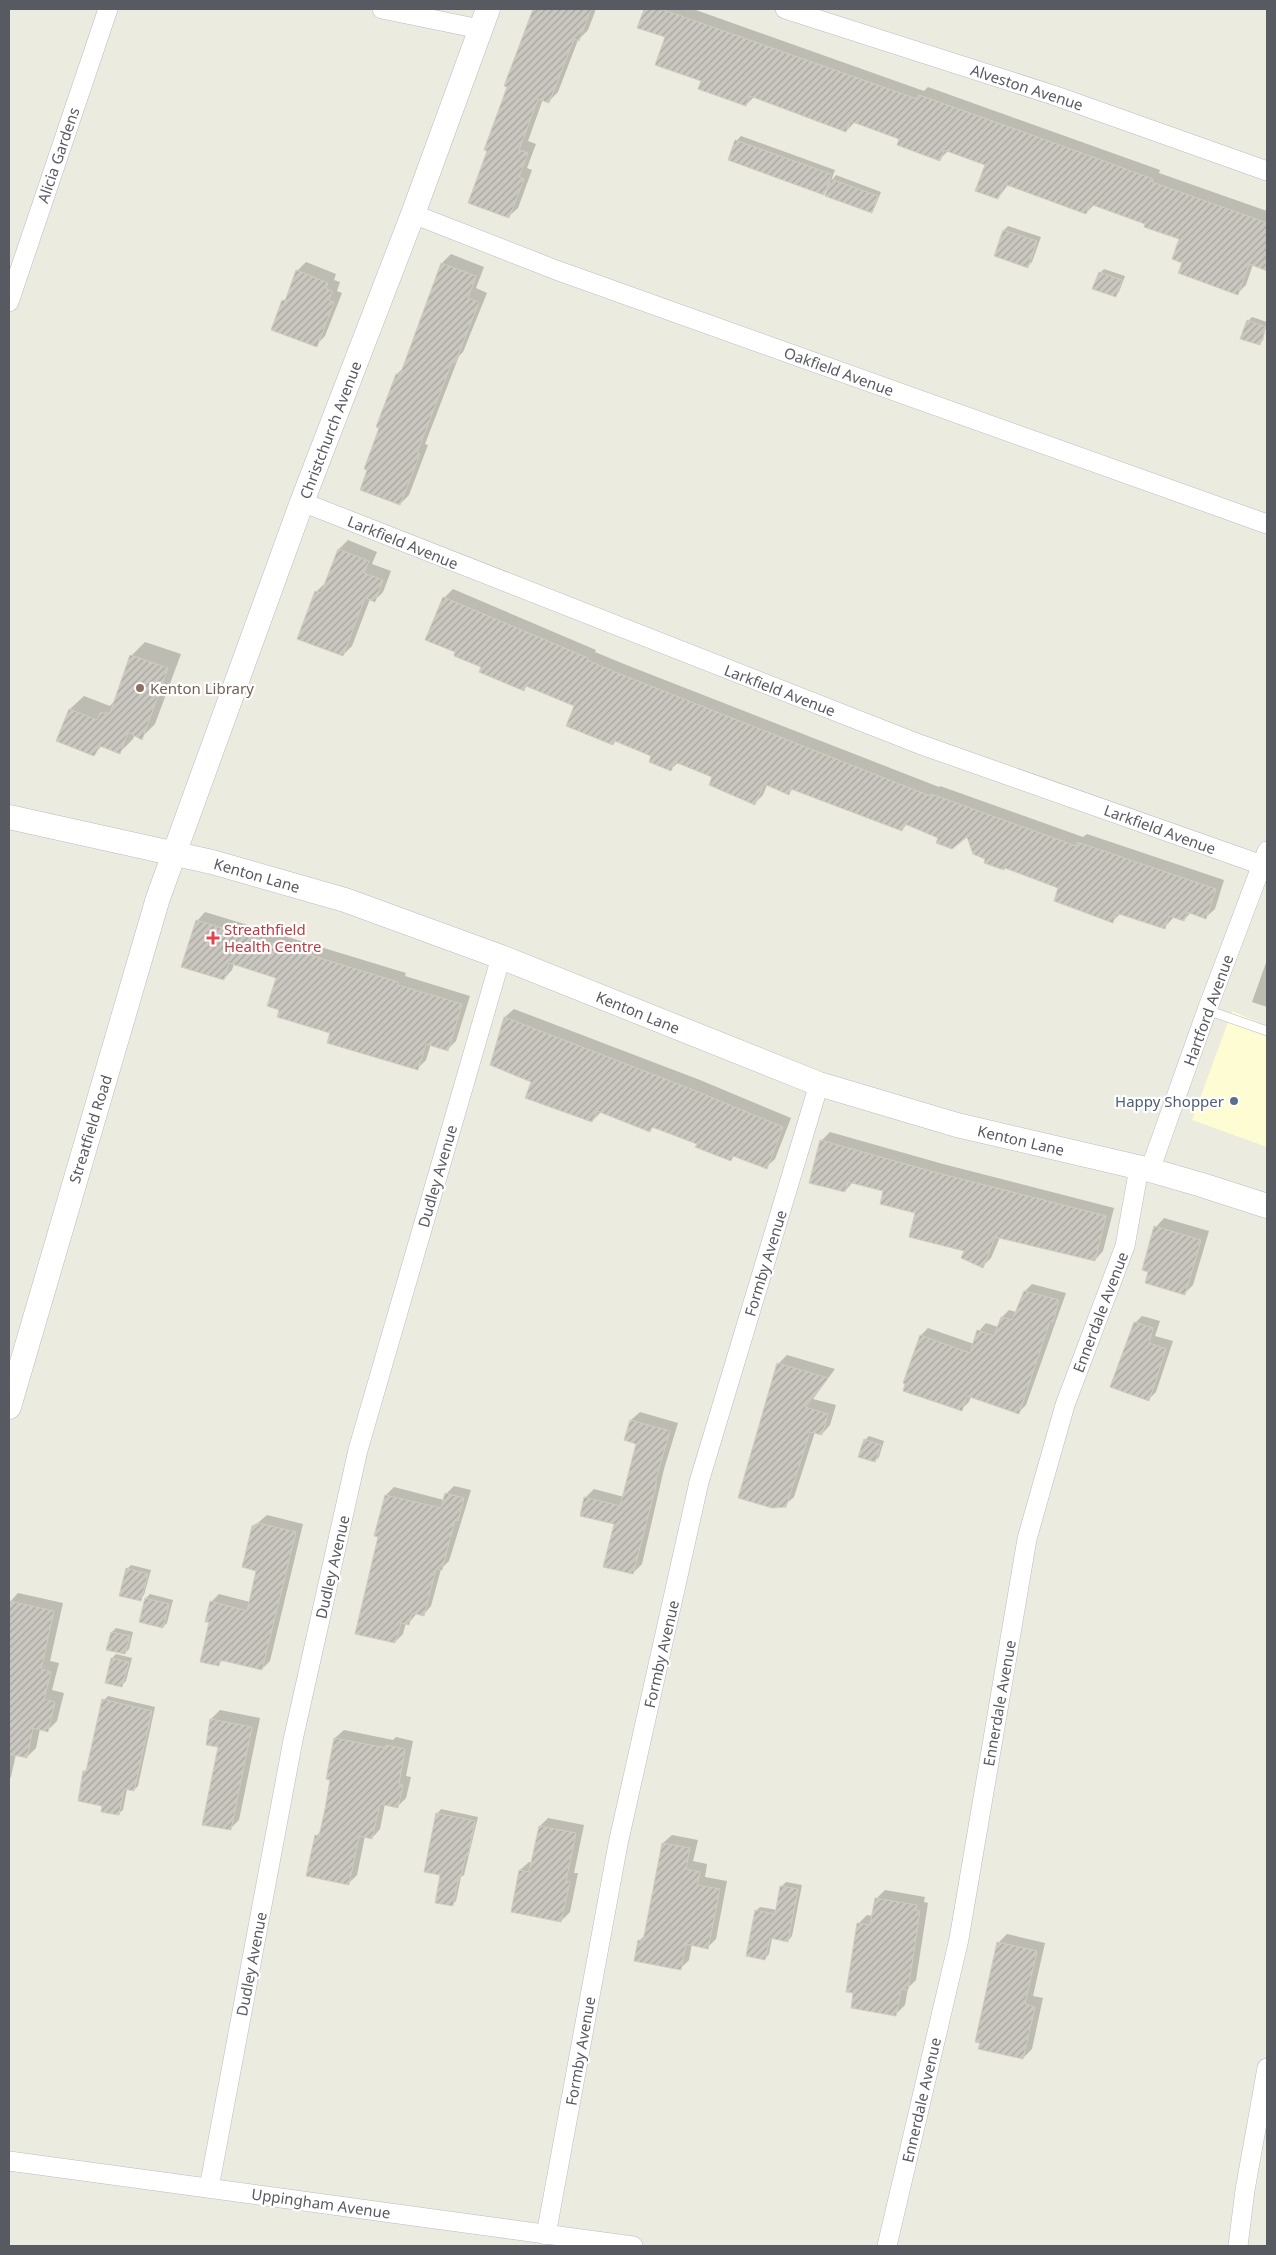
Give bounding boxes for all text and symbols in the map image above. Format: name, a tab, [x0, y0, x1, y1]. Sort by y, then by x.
street label: Alveston Avenue	[968, 59, 1086, 115]
street label: Alicia Gardens	[32, 104, 84, 206]
street label: Oakfield Avenue	[781, 342, 897, 400]
street label: Christchurch Avenue	[294, 358, 366, 502]
street label: Larkfield Avenue	[345, 511, 461, 573]
street label: Larkfield Avenue	[722, 660, 838, 720]
place label: Kenton Library	[150, 678, 254, 698]
marker: Kenton Library	[134, 682, 146, 694]
street label: Larkfield Avenue	[1101, 799, 1219, 859]
street label: Kenton Lane	[212, 853, 302, 897]
place label: Streathfield Health Centre	[224, 919, 321, 956]
marker: Streathfield Health Centre	[206, 931, 220, 945]
street label: Hartford Avenue	[1179, 952, 1237, 1068]
street label: Kenton Lane	[593, 986, 683, 1038]
street label: Streatfield Road	[64, 1072, 116, 1186]
place label: Happy Shopper	[1115, 1091, 1224, 1111]
marker: Happy Shopper	[1228, 1095, 1240, 1107]
street label: Kenton Lane	[976, 1120, 1066, 1160]
street label: Dudley Avenue	[413, 1122, 461, 1230]
street label: Formby Avenue	[739, 1207, 791, 1319]
street label: Ennerdale Avenue	[1068, 1249, 1132, 1375]
street label: Dudley Avenue	[310, 1513, 354, 1621]
street label: Formby Avenue	[639, 1598, 683, 1710]
street label: Ennerdale Avenue	[978, 1638, 1020, 1768]
street label: Dudley Avenue	[231, 1910, 271, 2018]
street label: Formby Avenue	[561, 1995, 599, 2107]
street label: Ennerdale Avenue	[897, 2035, 945, 2165]
street label: Uppingham Avenue	[250, 2183, 392, 2223]

